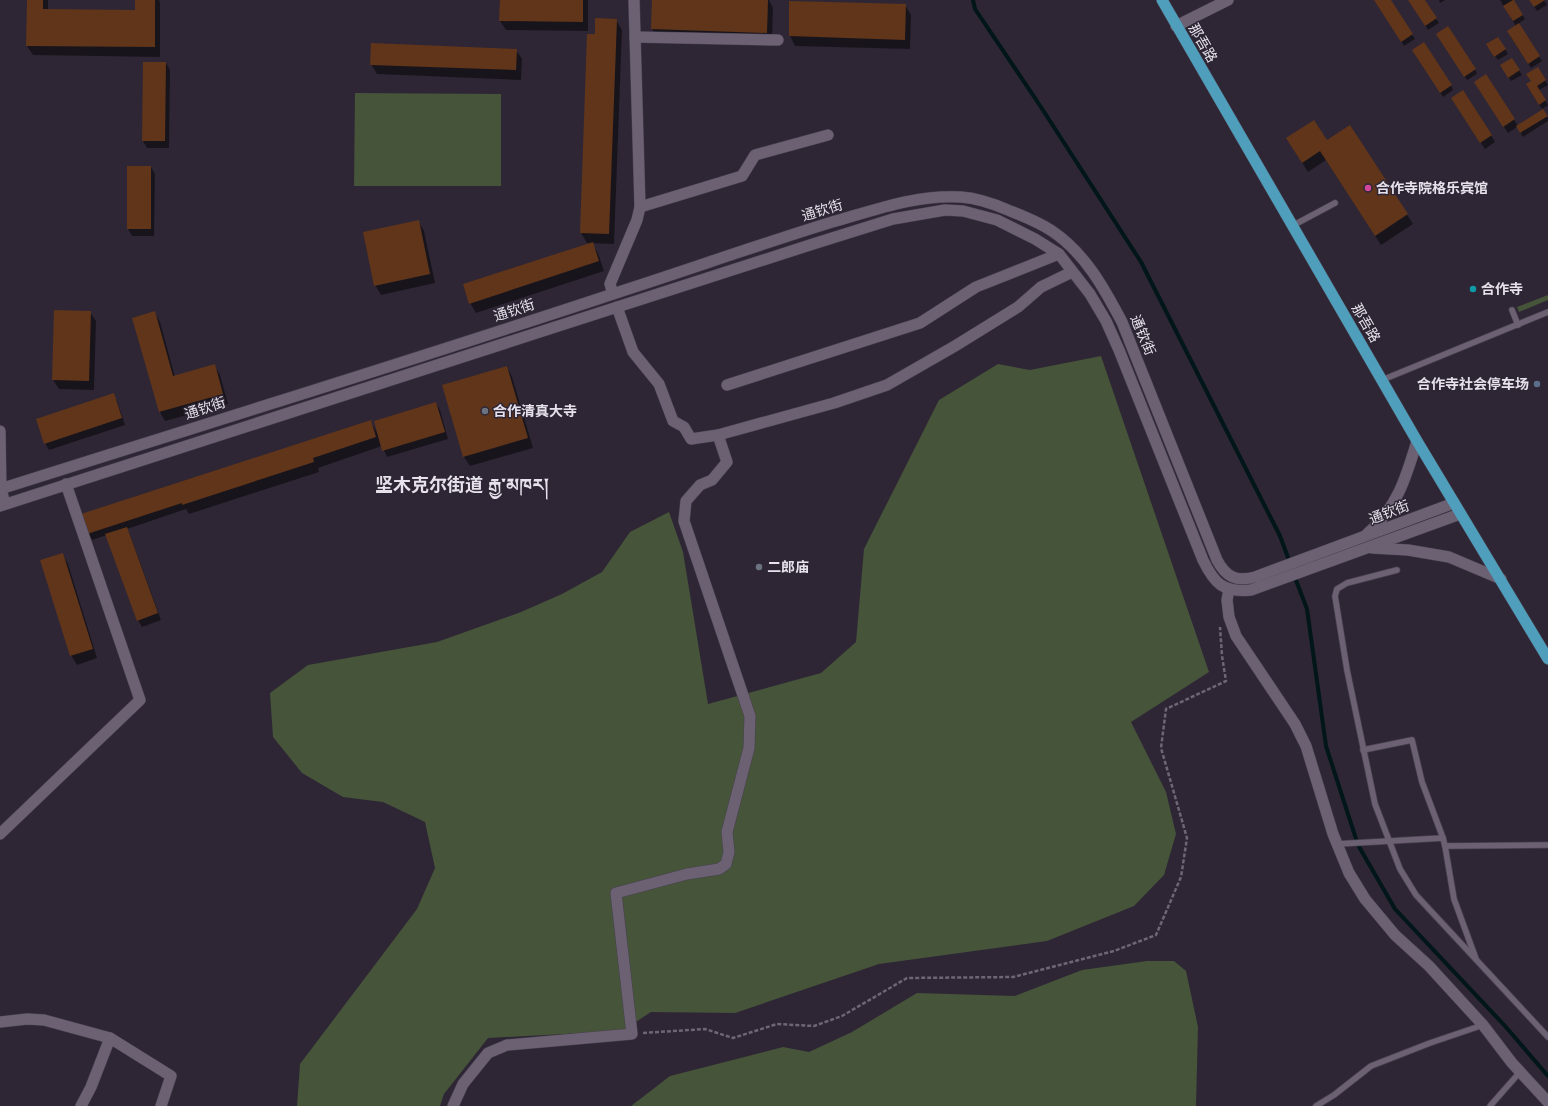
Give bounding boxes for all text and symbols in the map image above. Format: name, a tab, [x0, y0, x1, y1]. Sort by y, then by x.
street label: 那吾路	[1185, 20, 1221, 66]
place label: 合作寺院格乐宾馆	[1376, 179, 1488, 197]
marker: 合作寺院格乐宾馆	[1363, 183, 1373, 193]
street label: 通钦街	[799, 195, 845, 225]
place label: 合作寺	[1481, 280, 1523, 298]
marker: 合作寺	[1468, 284, 1478, 294]
street label: 通钦街	[491, 295, 537, 325]
street label: 那吾路	[1348, 300, 1384, 346]
street label: 通钦街	[1127, 312, 1159, 358]
place label: 合作寺社会停车场	[1417, 375, 1529, 393]
marker: 合作寺社会停车场	[1532, 379, 1542, 389]
street label: 通钦街	[182, 393, 228, 423]
place label: 合作清真大寺	[493, 402, 577, 420]
marker: 合作清真大寺	[480, 406, 490, 416]
district label: 坚木克尔街道 རྒྱ་མཁར།	[375, 473, 549, 500]
street label: 通钦街	[1366, 496, 1412, 528]
place label: 二郎庙	[767, 558, 809, 576]
marker: 二郎庙	[754, 562, 764, 572]

